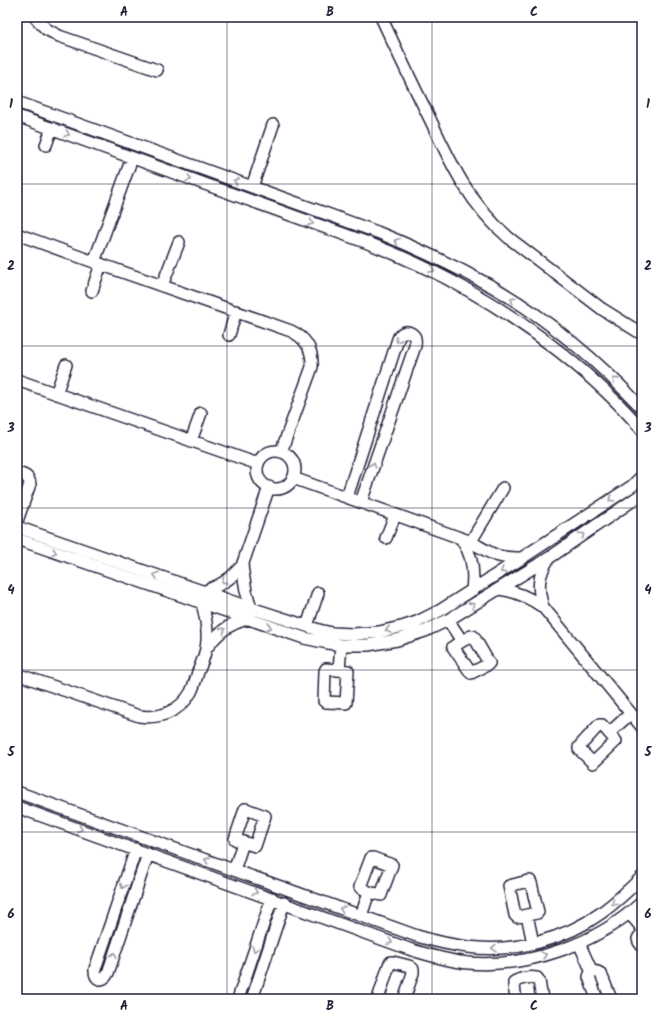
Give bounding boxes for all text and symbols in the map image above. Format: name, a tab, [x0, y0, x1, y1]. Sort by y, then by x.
text: A	[120, 2, 128, 23]
text: B	[326, 2, 334, 23]
text: C	[530, 2, 538, 23]
text: 1	[9, 94, 13, 115]
text: 1	[646, 94, 650, 115]
one-way arrow	[63, 129, 70, 138]
one-way arrow	[185, 174, 192, 182]
one-way arrow	[232, 177, 239, 185]
one-way arrow	[307, 218, 314, 227]
one-way arrow	[394, 237, 401, 245]
text: 2	[7, 256, 15, 277]
text: 2	[644, 256, 652, 277]
one-way arrow	[428, 265, 435, 273]
one-way arrow	[510, 297, 517, 304]
one-way arrow	[395, 336, 403, 343]
one-way arrow	[612, 377, 620, 385]
text: 3	[6, 418, 15, 439]
text: 3	[643, 418, 652, 439]
one-way arrow	[369, 462, 377, 469]
one-way arrow	[608, 494, 615, 502]
one-way arrow	[577, 533, 584, 540]
one-way arrow	[50, 547, 57, 556]
one-way arrow	[500, 566, 507, 574]
one-way arrow	[152, 571, 159, 579]
one-way arrow	[221, 577, 228, 584]
text: 4	[7, 580, 15, 601]
text: 4	[644, 580, 652, 601]
one-way arrow	[468, 602, 475, 610]
one-way arrow	[266, 622, 273, 630]
one-way arrow	[385, 626, 391, 634]
one-way arrow	[219, 628, 226, 635]
text: 5	[7, 742, 16, 763]
text: 5	[644, 742, 653, 763]
one-way arrow	[77, 824, 84, 832]
one-way arrow	[204, 856, 211, 865]
one-way arrow	[119, 882, 128, 889]
one-way arrow	[251, 888, 258, 896]
one-way arrow	[611, 899, 618, 906]
text: 6	[7, 904, 15, 925]
text: 6	[644, 904, 652, 925]
one-way arrow	[339, 906, 346, 914]
one-way arrow	[387, 937, 394, 946]
one-way arrow	[491, 944, 497, 952]
one-way arrow	[251, 945, 260, 952]
one-way arrow	[541, 951, 548, 960]
one-way arrow	[109, 952, 117, 959]
text: A	[120, 996, 128, 1016]
text: B	[326, 996, 334, 1016]
text: C	[530, 996, 538, 1016]

